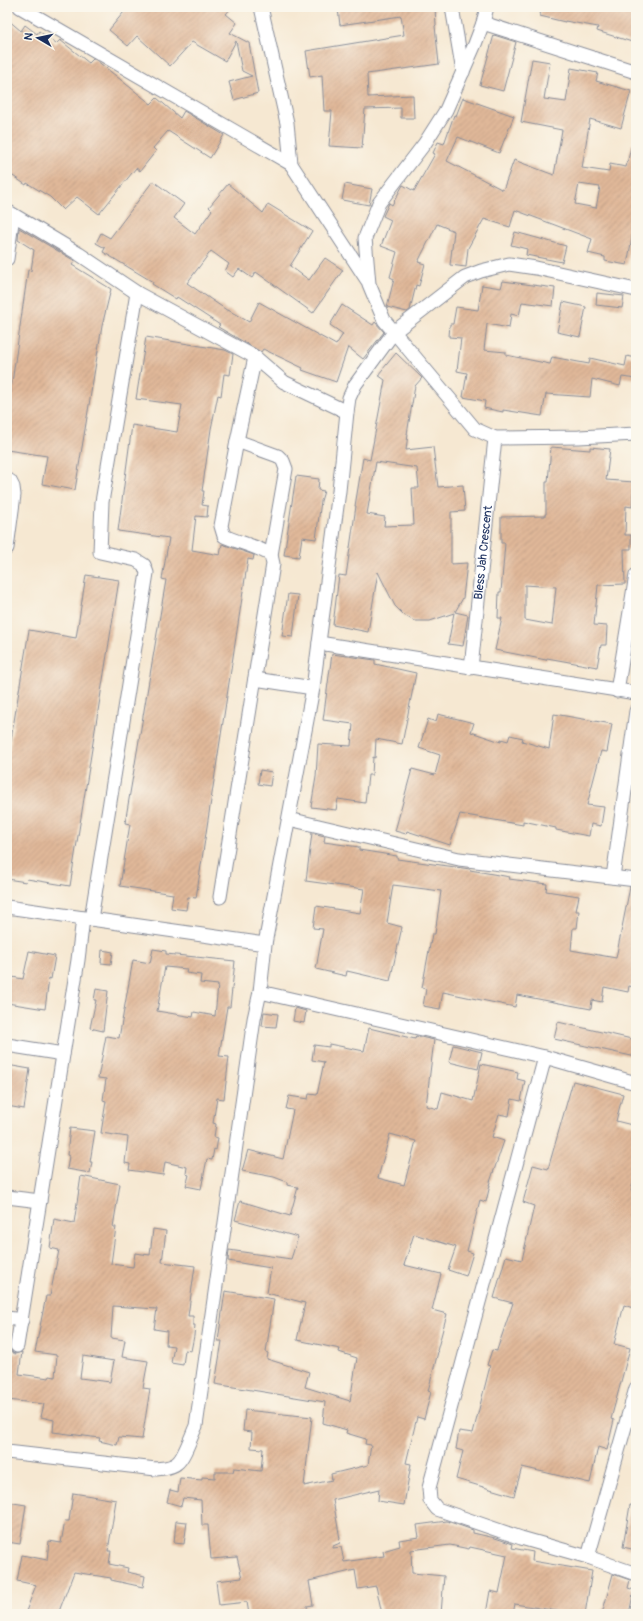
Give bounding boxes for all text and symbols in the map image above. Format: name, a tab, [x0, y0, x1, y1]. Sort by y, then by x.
north arrow	[18, 18, 58, 58]
text: N	[22, 31, 36, 41]
street label: Bless Jah Crescent	[471, 505, 495, 600]

